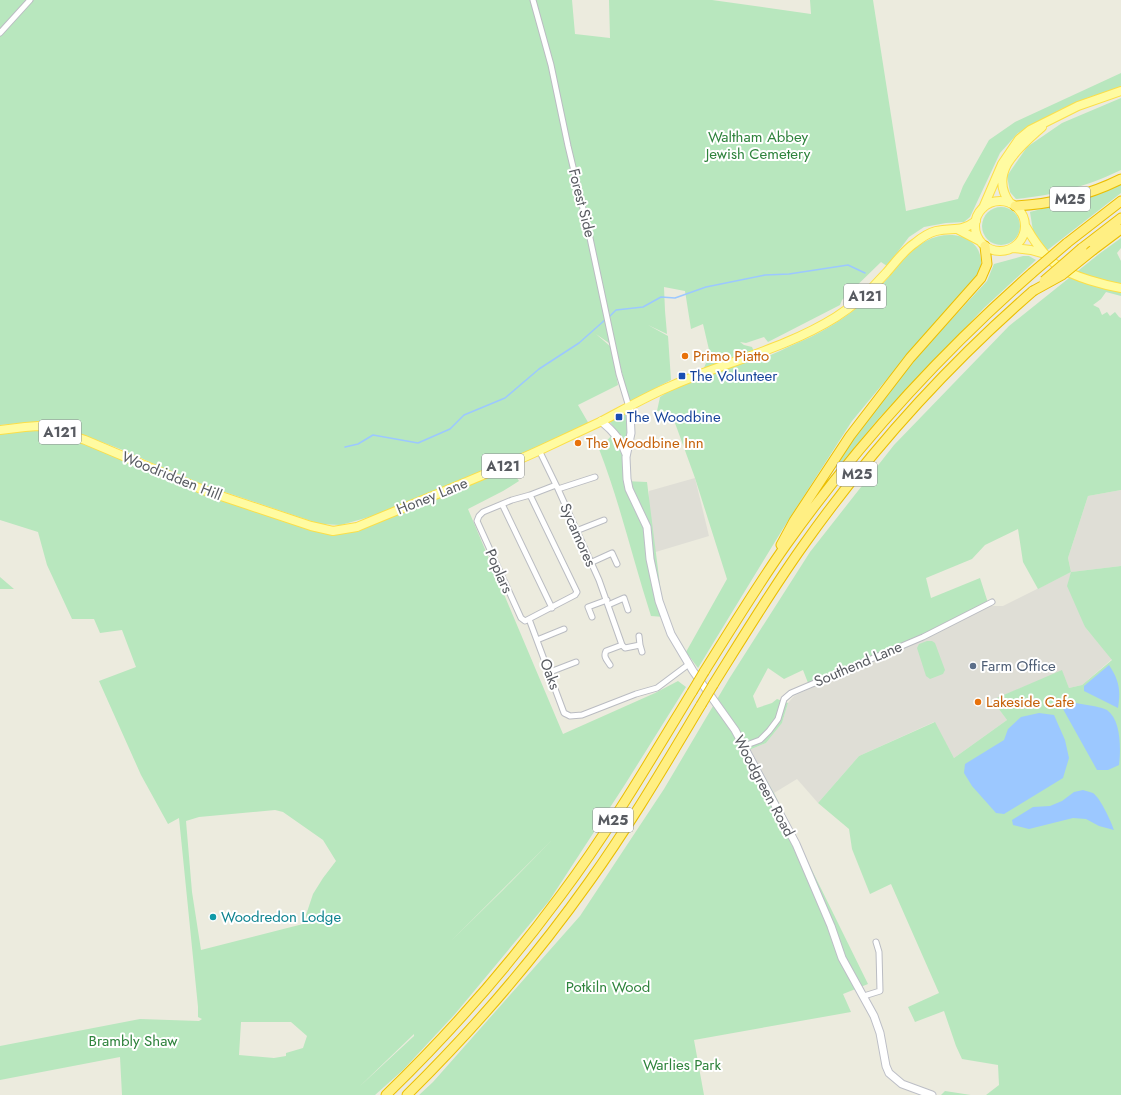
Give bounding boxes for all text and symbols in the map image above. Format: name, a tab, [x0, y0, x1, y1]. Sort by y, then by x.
park label: Waltham Abbey Jewish Cemetery	[704, 126, 811, 165]
street label: Forest Side	[563, 166, 601, 240]
road number: M25	[1050, 187, 1090, 211]
road number: A121	[844, 284, 886, 308]
place label: Primo Piatto	[693, 345, 769, 367]
marker: Primo Piatto	[680, 351, 690, 361]
place label: The Volunteer	[690, 365, 778, 387]
marker: The Volunteer	[677, 371, 687, 381]
place label: The Woodbine	[627, 406, 721, 428]
marker: The Woodbine	[614, 412, 624, 422]
road number: A121	[39, 420, 81, 444]
place label: The Woodbine Inn	[586, 432, 704, 454]
marker: The Woodbine Inn	[573, 438, 583, 448]
street label: Woodridden Hill	[119, 446, 225, 506]
road number: A121	[482, 454, 524, 478]
road number: M25	[837, 462, 877, 486]
street label: Honey Lane	[393, 472, 471, 520]
street label: Sycamores	[554, 500, 602, 570]
street label: Poplars	[480, 545, 518, 597]
street label: Southend Lane	[810, 635, 906, 692]
street label: Oaks	[534, 655, 566, 693]
place label: Farm Office	[981, 655, 1056, 677]
marker: Farm Office	[968, 661, 978, 671]
place label: Lakeside Cafe	[986, 691, 1075, 713]
marker: Lakeside Cafe	[973, 697, 983, 707]
street label: Woodgreen Road	[728, 731, 800, 841]
road number: M25	[593, 808, 633, 832]
place label: Woodredon Lodge	[221, 906, 341, 928]
marker: Woodredon Lodge	[208, 912, 218, 922]
park label: Potkiln Wood	[566, 976, 650, 998]
park label: Brambly Shaw	[89, 1030, 178, 1052]
park label: Warlies Park	[643, 1054, 721, 1076]

